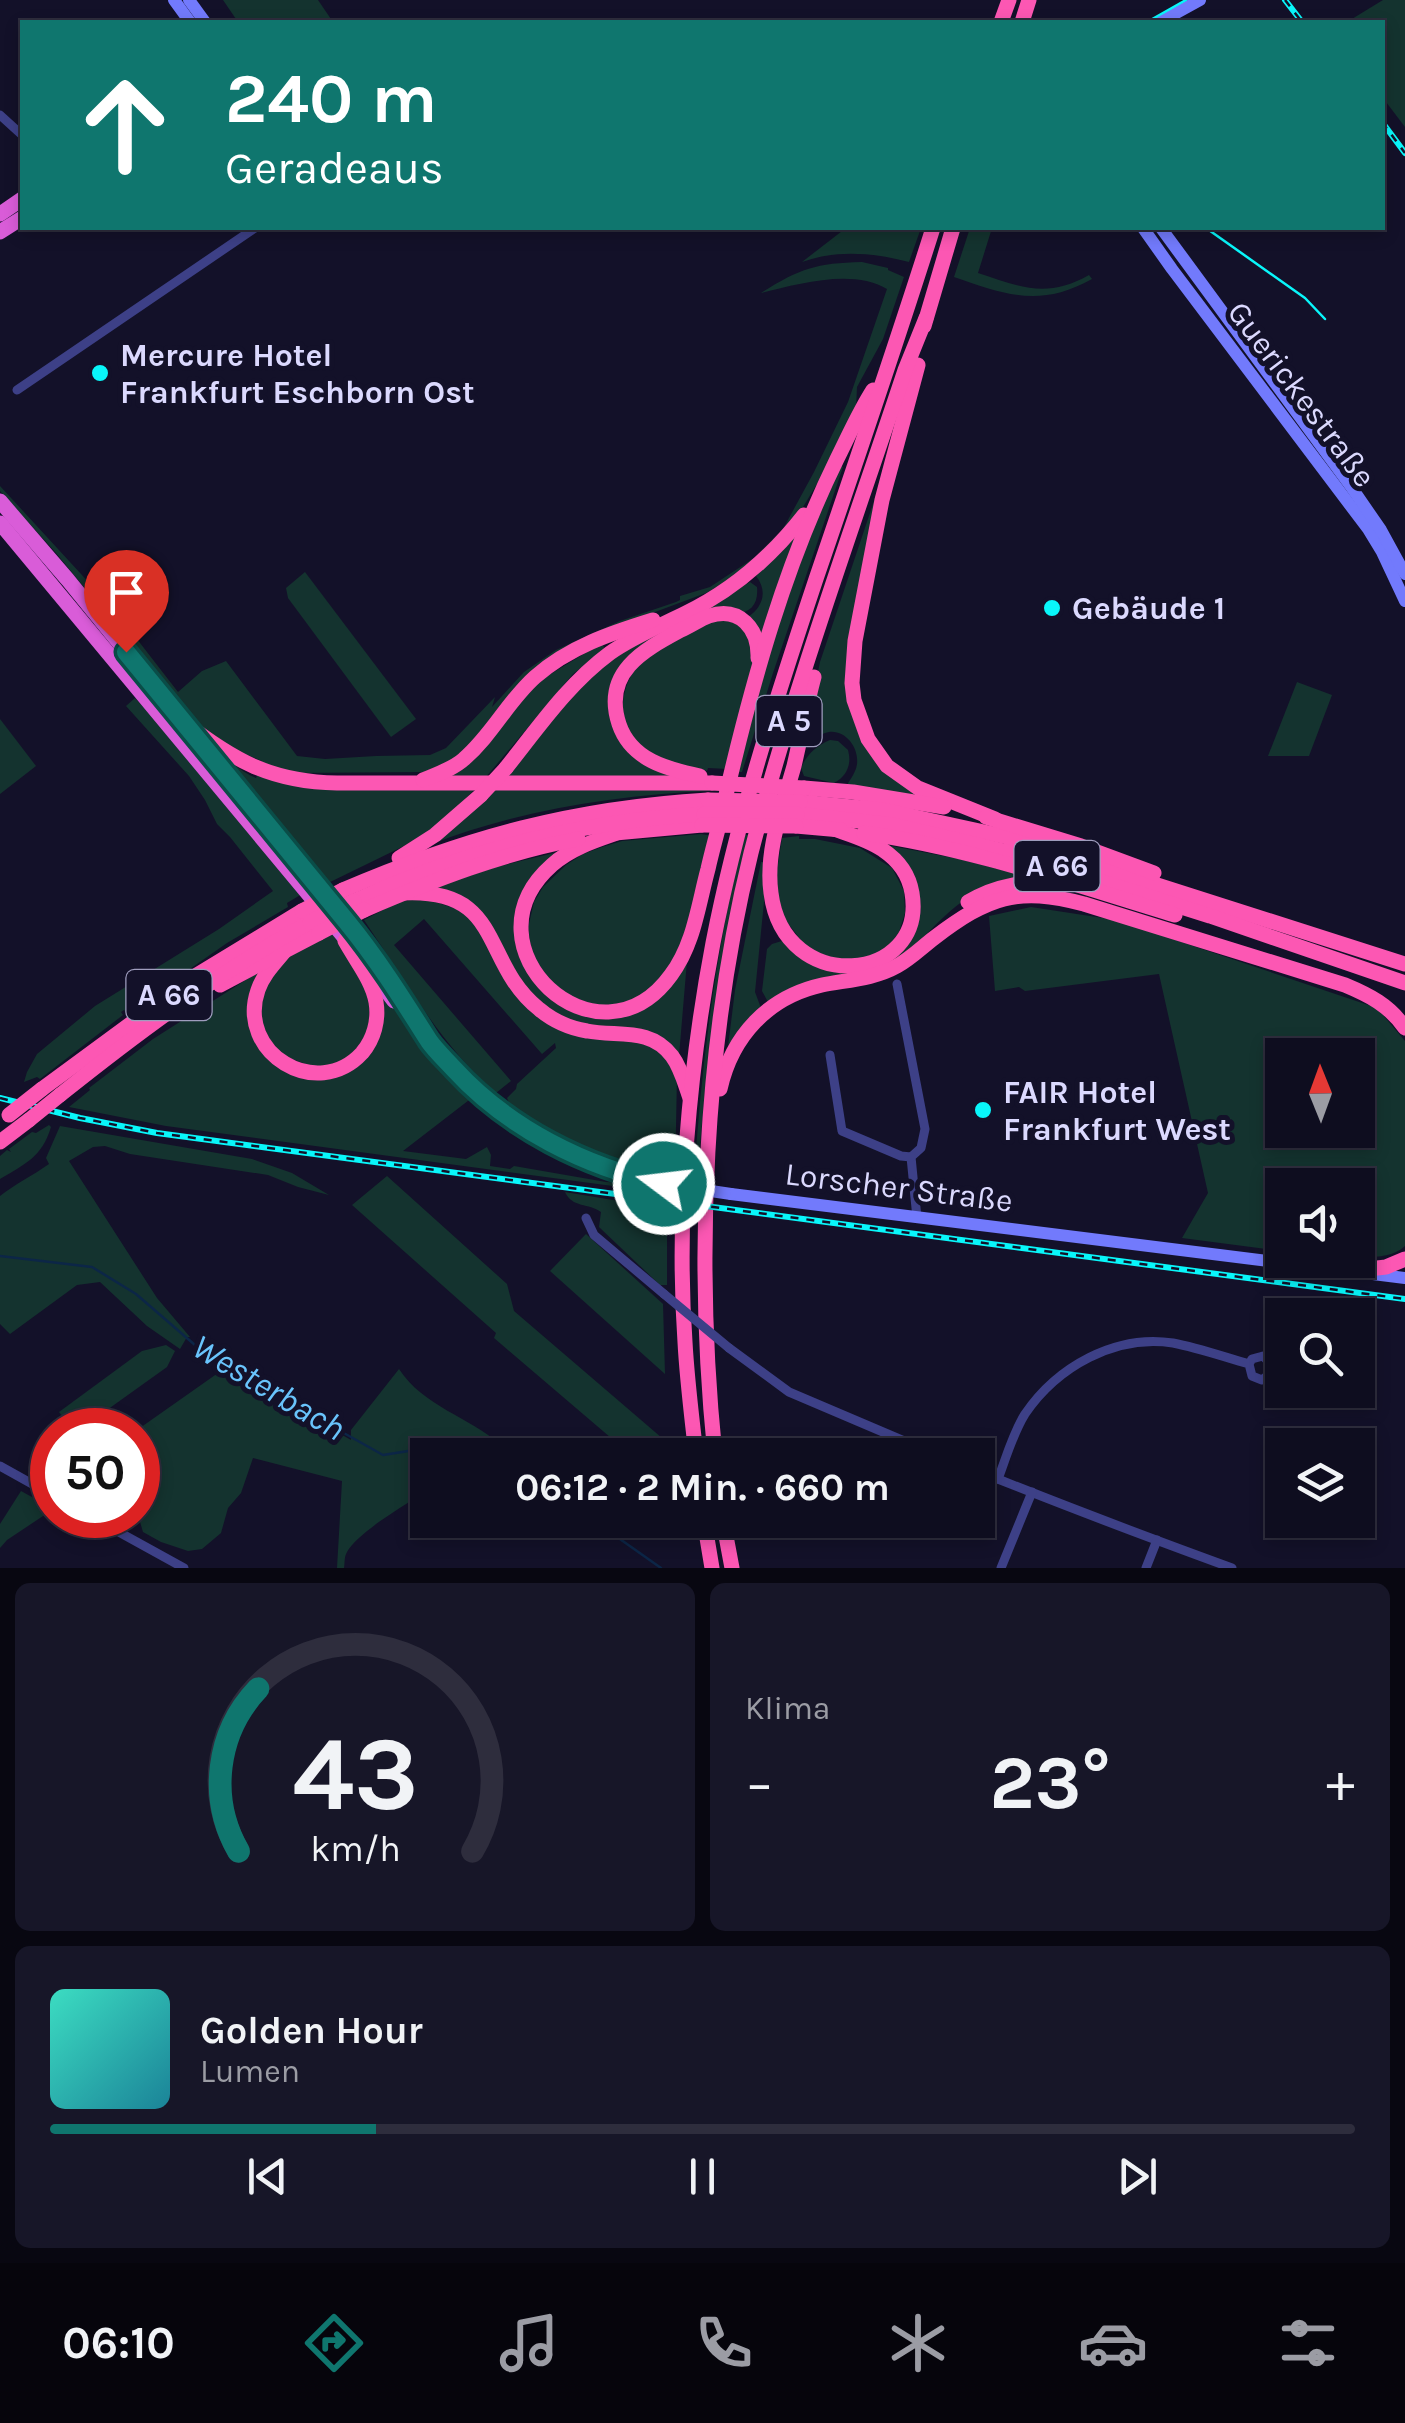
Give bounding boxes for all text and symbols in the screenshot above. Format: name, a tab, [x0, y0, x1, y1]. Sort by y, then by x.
text: 240 m	[225, 58, 437, 140]
icon: ahead	[60, 60, 190, 190]
text: Geradeaus	[225, 142, 444, 194]
street label: Guerickestraße	[1220, 294, 1383, 494]
place label: Mercure Hotel Frankfurt Eschborn Ost	[120, 337, 475, 411]
marker: Mercure Hotel Frankfurt Eschborn Ost	[89, 362, 111, 384]
pin	[84, 550, 169, 653]
icon: arrive	[99, 565, 154, 620]
place label: Gebäude 1	[1072, 590, 1225, 627]
marker: Gebäude 1	[1041, 597, 1063, 619]
road number: A 5	[756, 696, 822, 746]
road number: A 66	[1014, 841, 1100, 891]
road number: A 66	[126, 970, 212, 1020]
north arrow	[1265, 1038, 1375, 1148]
map controls	[1265, 1038, 1375, 1538]
place label: FAIR Hotel Frankfurt West	[1003, 1074, 1231, 1148]
marker: FAIR Hotel Frankfurt West	[972, 1099, 994, 1121]
position arrow	[612, 1132, 716, 1236]
street label: Lorscher Straße	[783, 1155, 1015, 1220]
button: sound	[1265, 1168, 1375, 1278]
button: search	[1265, 1298, 1375, 1408]
water label: Westerbach	[185, 1326, 353, 1449]
speed limit sign: 50	[30, 1408, 160, 1538]
button: layers	[1265, 1428, 1375, 1538]
text: 06:12 · 2 Min. · 660 m	[515, 1465, 890, 1510]
text: Klima	[745, 1690, 831, 1727]
text: 43	[292, 1714, 418, 1835]
text: 23°	[989, 1739, 1111, 1827]
text: −	[745, 1751, 774, 1815]
text: +	[1326, 1751, 1355, 1815]
text: km/h	[310, 1828, 400, 1870]
text: Golden Hour	[200, 2008, 423, 2053]
text: Lumen	[200, 2053, 300, 2090]
icon: previous	[240, 2149, 295, 2204]
icon: pause	[675, 2149, 730, 2204]
icon: next	[1110, 2149, 1165, 2204]
icon: directions	[299, 2308, 369, 2378]
icon: music	[494, 2308, 564, 2378]
icon: phone	[689, 2308, 759, 2378]
icon: climate	[883, 2308, 953, 2378]
icon: car	[1078, 2308, 1148, 2378]
icon: filters	[1273, 2308, 1343, 2378]
text: 06:10	[62, 2317, 175, 2369]

